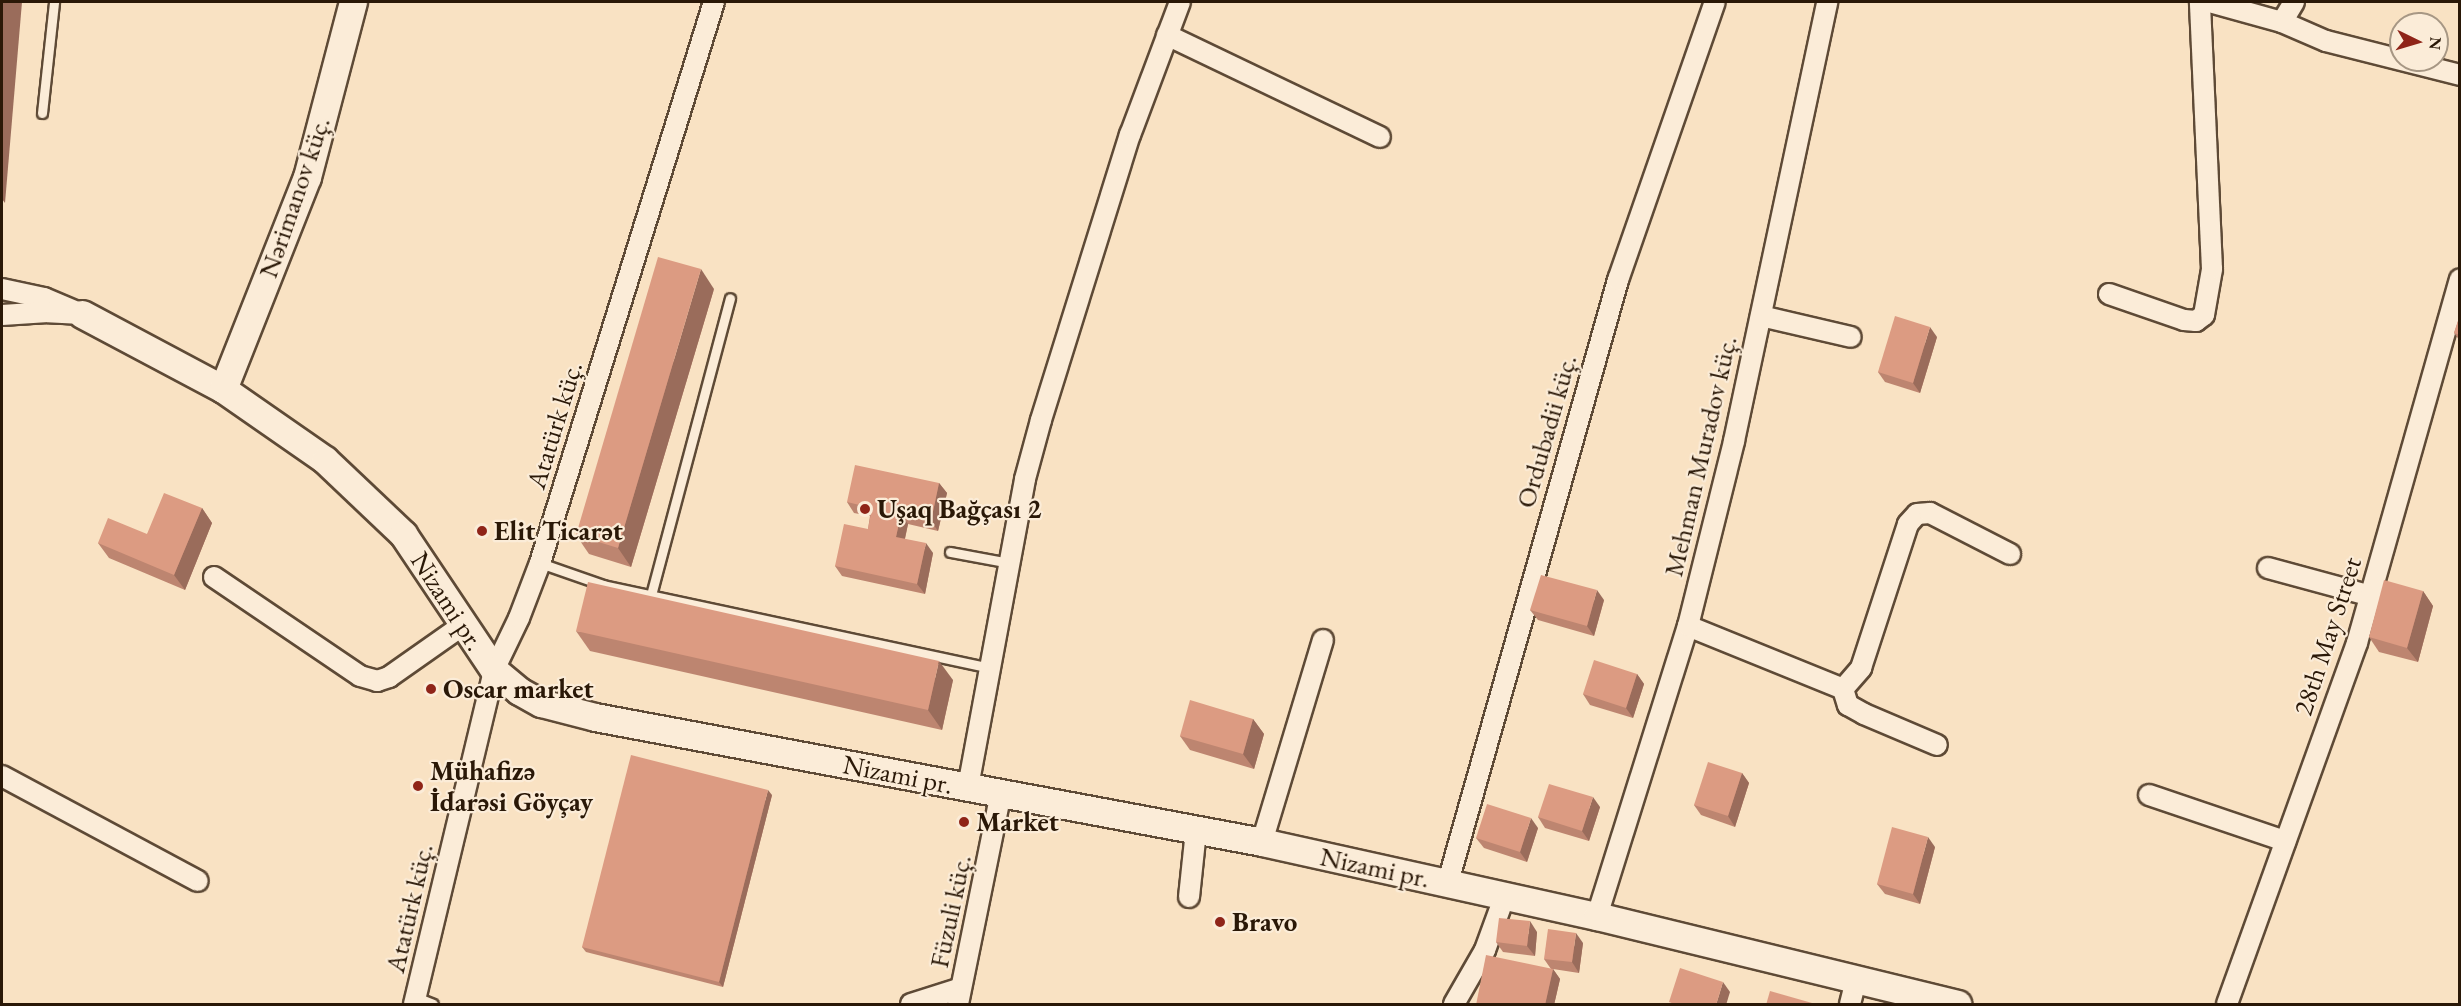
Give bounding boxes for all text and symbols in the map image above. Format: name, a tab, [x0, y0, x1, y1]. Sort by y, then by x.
north arrow	[2389, 12, 2449, 72]
text: N	[2424, 36, 2446, 51]
street label: Nərimanov küç.	[251, 112, 337, 282]
street label: Mehman Muradov küç.	[1657, 333, 1743, 579]
street label: Ordubadii küç.	[1509, 351, 1583, 511]
street label: Atatürk küç.	[519, 357, 589, 493]
place label: Uşaq Bağçası 2	[877, 493, 1042, 525]
marker: Uşaq Bağçası 2	[858, 502, 872, 516]
place label: Elit Ticarət	[494, 515, 623, 547]
marker: Elit Ticarət	[475, 524, 489, 538]
street label: Nizami pr.	[404, 546, 492, 656]
street label: 28th May Street	[2286, 553, 2368, 719]
place label: Oscar market	[443, 673, 594, 705]
marker: Oscar market	[424, 682, 438, 696]
street label: Nizami pr.	[840, 747, 956, 801]
place label: Mühafizə İdarəsi Göyçay	[430, 754, 593, 817]
marker: Mühafizə İdarəsi Göyçay	[411, 779, 425, 793]
place label: Market	[976, 806, 1059, 838]
marker: Market	[957, 815, 971, 829]
street label: Atatürk küç.	[378, 840, 440, 976]
street label: Nizami pr.	[1317, 840, 1433, 894]
street label: Füzuli küç.	[922, 851, 978, 971]
place label: Bravo	[1232, 906, 1297, 938]
marker: Bravo	[1213, 915, 1227, 929]

